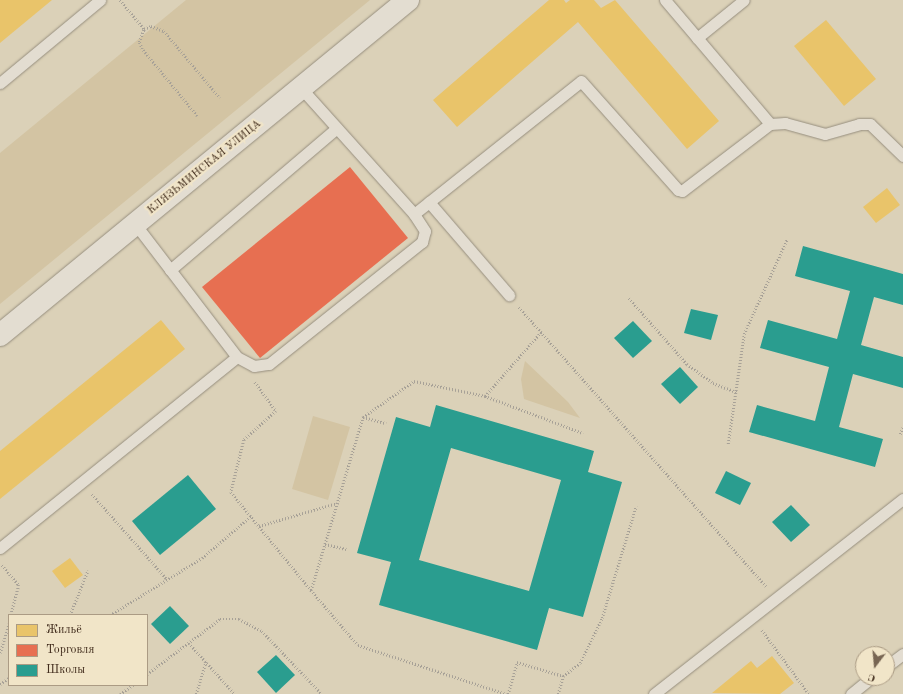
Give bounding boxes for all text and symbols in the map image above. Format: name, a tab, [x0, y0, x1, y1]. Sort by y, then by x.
street label: КЛЯЗЬМИНСКАЯ УЛИЦА	[146, 118, 264, 218]
legend	[8, 614, 148, 686]
text: Жильё	[46, 624, 82, 636]
text: Торговля	[46, 644, 95, 656]
north arrow	[855, 646, 895, 686]
text: Школы	[46, 664, 85, 676]
text: С	[867, 671, 877, 683]

